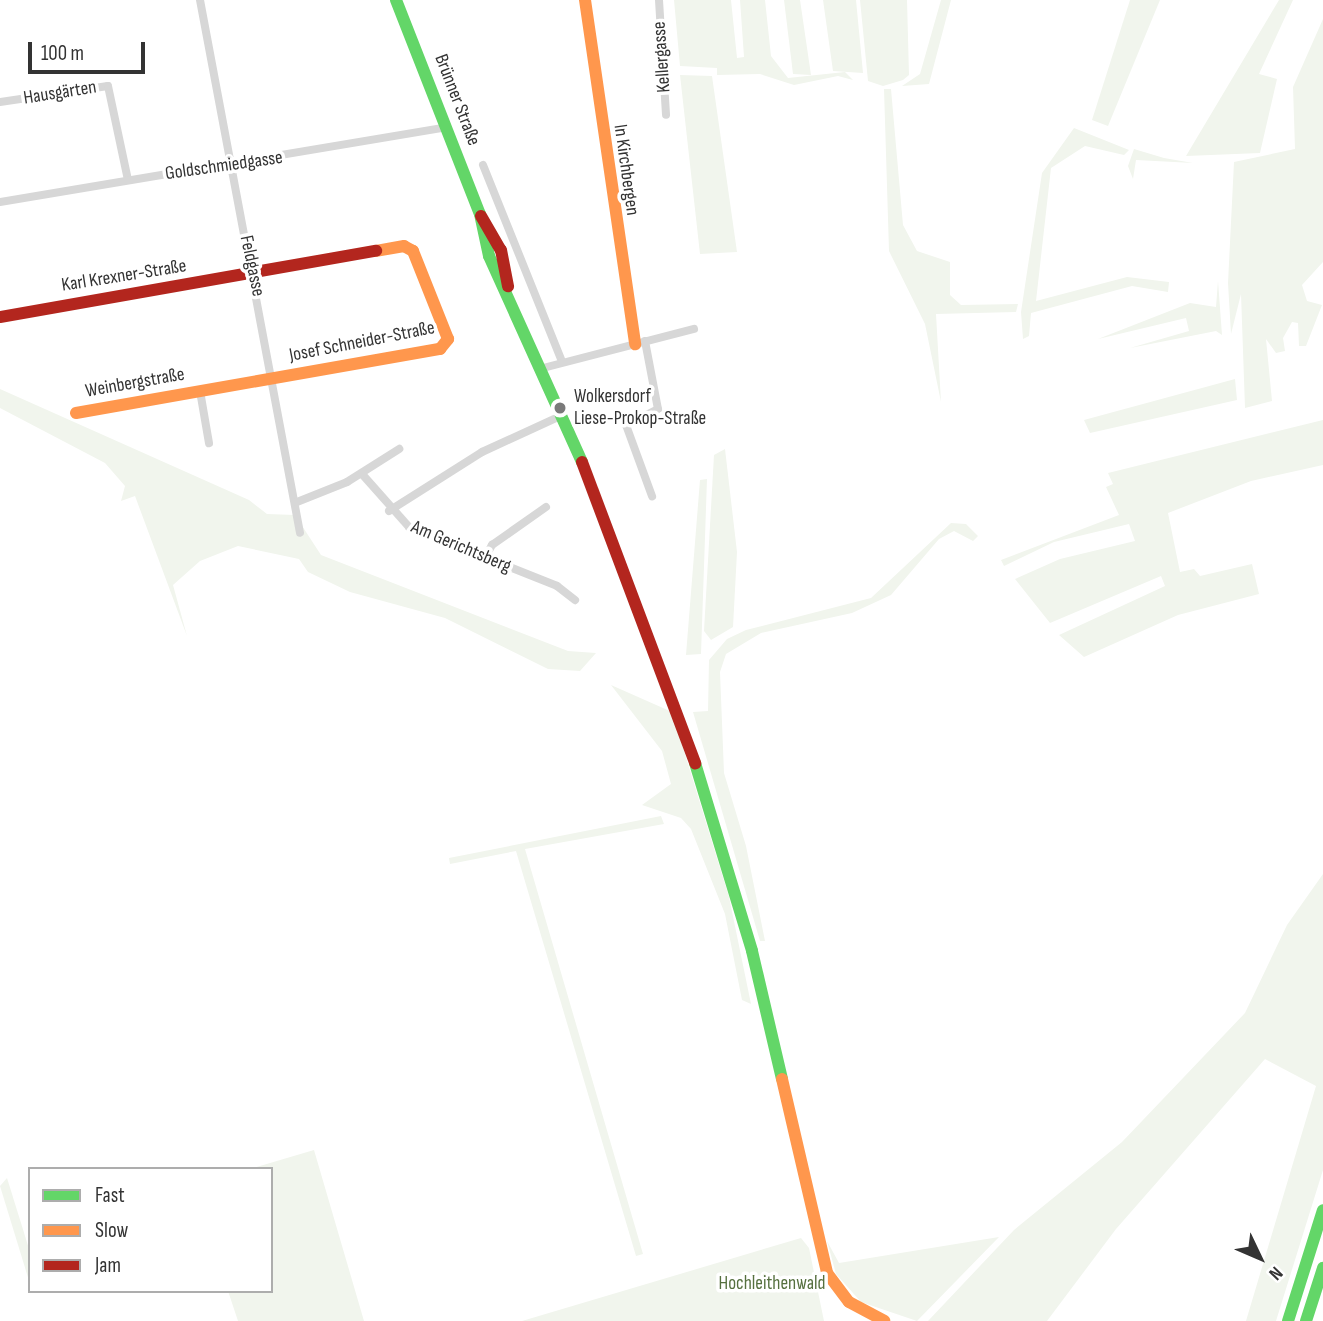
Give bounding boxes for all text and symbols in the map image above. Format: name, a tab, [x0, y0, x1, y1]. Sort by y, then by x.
street label: Kellergasse	[648, 21, 676, 93]
scale bar	[32, 28, 149, 72]
text: 100 m	[41, 41, 84, 66]
street label: Brünner Straße	[429, 51, 485, 149]
street label: Hausgärten	[22, 76, 98, 110]
street label: In Kirchbergen	[608, 123, 644, 217]
street label: Goldschmiedgasse	[164, 146, 284, 186]
street label: Feldgasse	[234, 233, 270, 299]
street label: Karl Krexner-Straße	[60, 255, 188, 297]
street label: Josef Schneider-Straße	[287, 317, 437, 367]
street label: Weinbergstraße	[84, 363, 186, 403]
place label: Wolkersdorf Liese-Prokop-Straße	[574, 386, 706, 430]
marker: Wolkersdorf Liese-Prokop-Straße	[552, 400, 568, 416]
street label: Am Gerichtsberg	[408, 516, 514, 578]
legend	[28, 1167, 273, 1293]
text: Fast	[95, 1183, 125, 1208]
text: Slow	[95, 1218, 128, 1243]
north arrow	[1225, 1223, 1295, 1293]
text: Jam	[95, 1253, 121, 1278]
text: N	[1264, 1261, 1287, 1285]
park label: Hochleithenwald	[719, 1273, 825, 1295]

